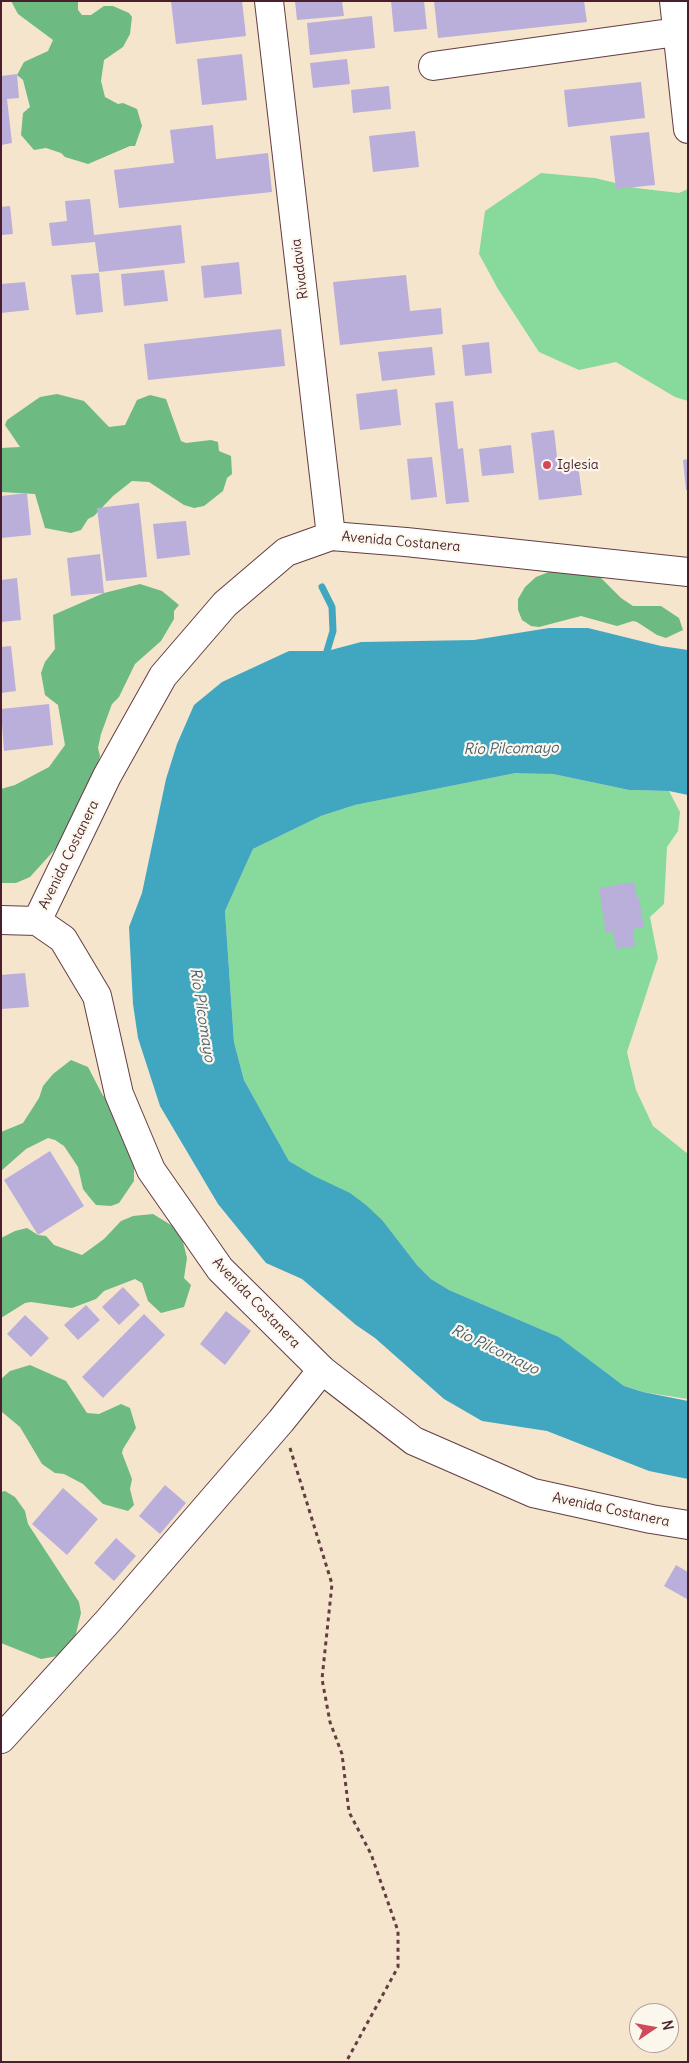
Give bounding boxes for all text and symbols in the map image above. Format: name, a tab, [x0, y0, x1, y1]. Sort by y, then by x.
street label: Rivadavia	[288, 238, 312, 300]
place label: Iglesia	[557, 457, 599, 473]
marker: Iglesia	[541, 459, 553, 471]
street label: Avenida Costanera	[341, 528, 461, 556]
water label: Río Pilcomayo	[463, 739, 559, 759]
street label: Avenida Costanera	[35, 798, 103, 912]
water label: Río Pilcomayo	[186, 967, 218, 1063]
street label: Avenida Costanera	[209, 1254, 303, 1352]
water label: Río Pilcomayo	[448, 1321, 542, 1379]
street label: Avenida Costanera	[551, 1489, 671, 1531]
north arrow	[629, 2003, 679, 2053]
text: N	[658, 2018, 678, 2032]

